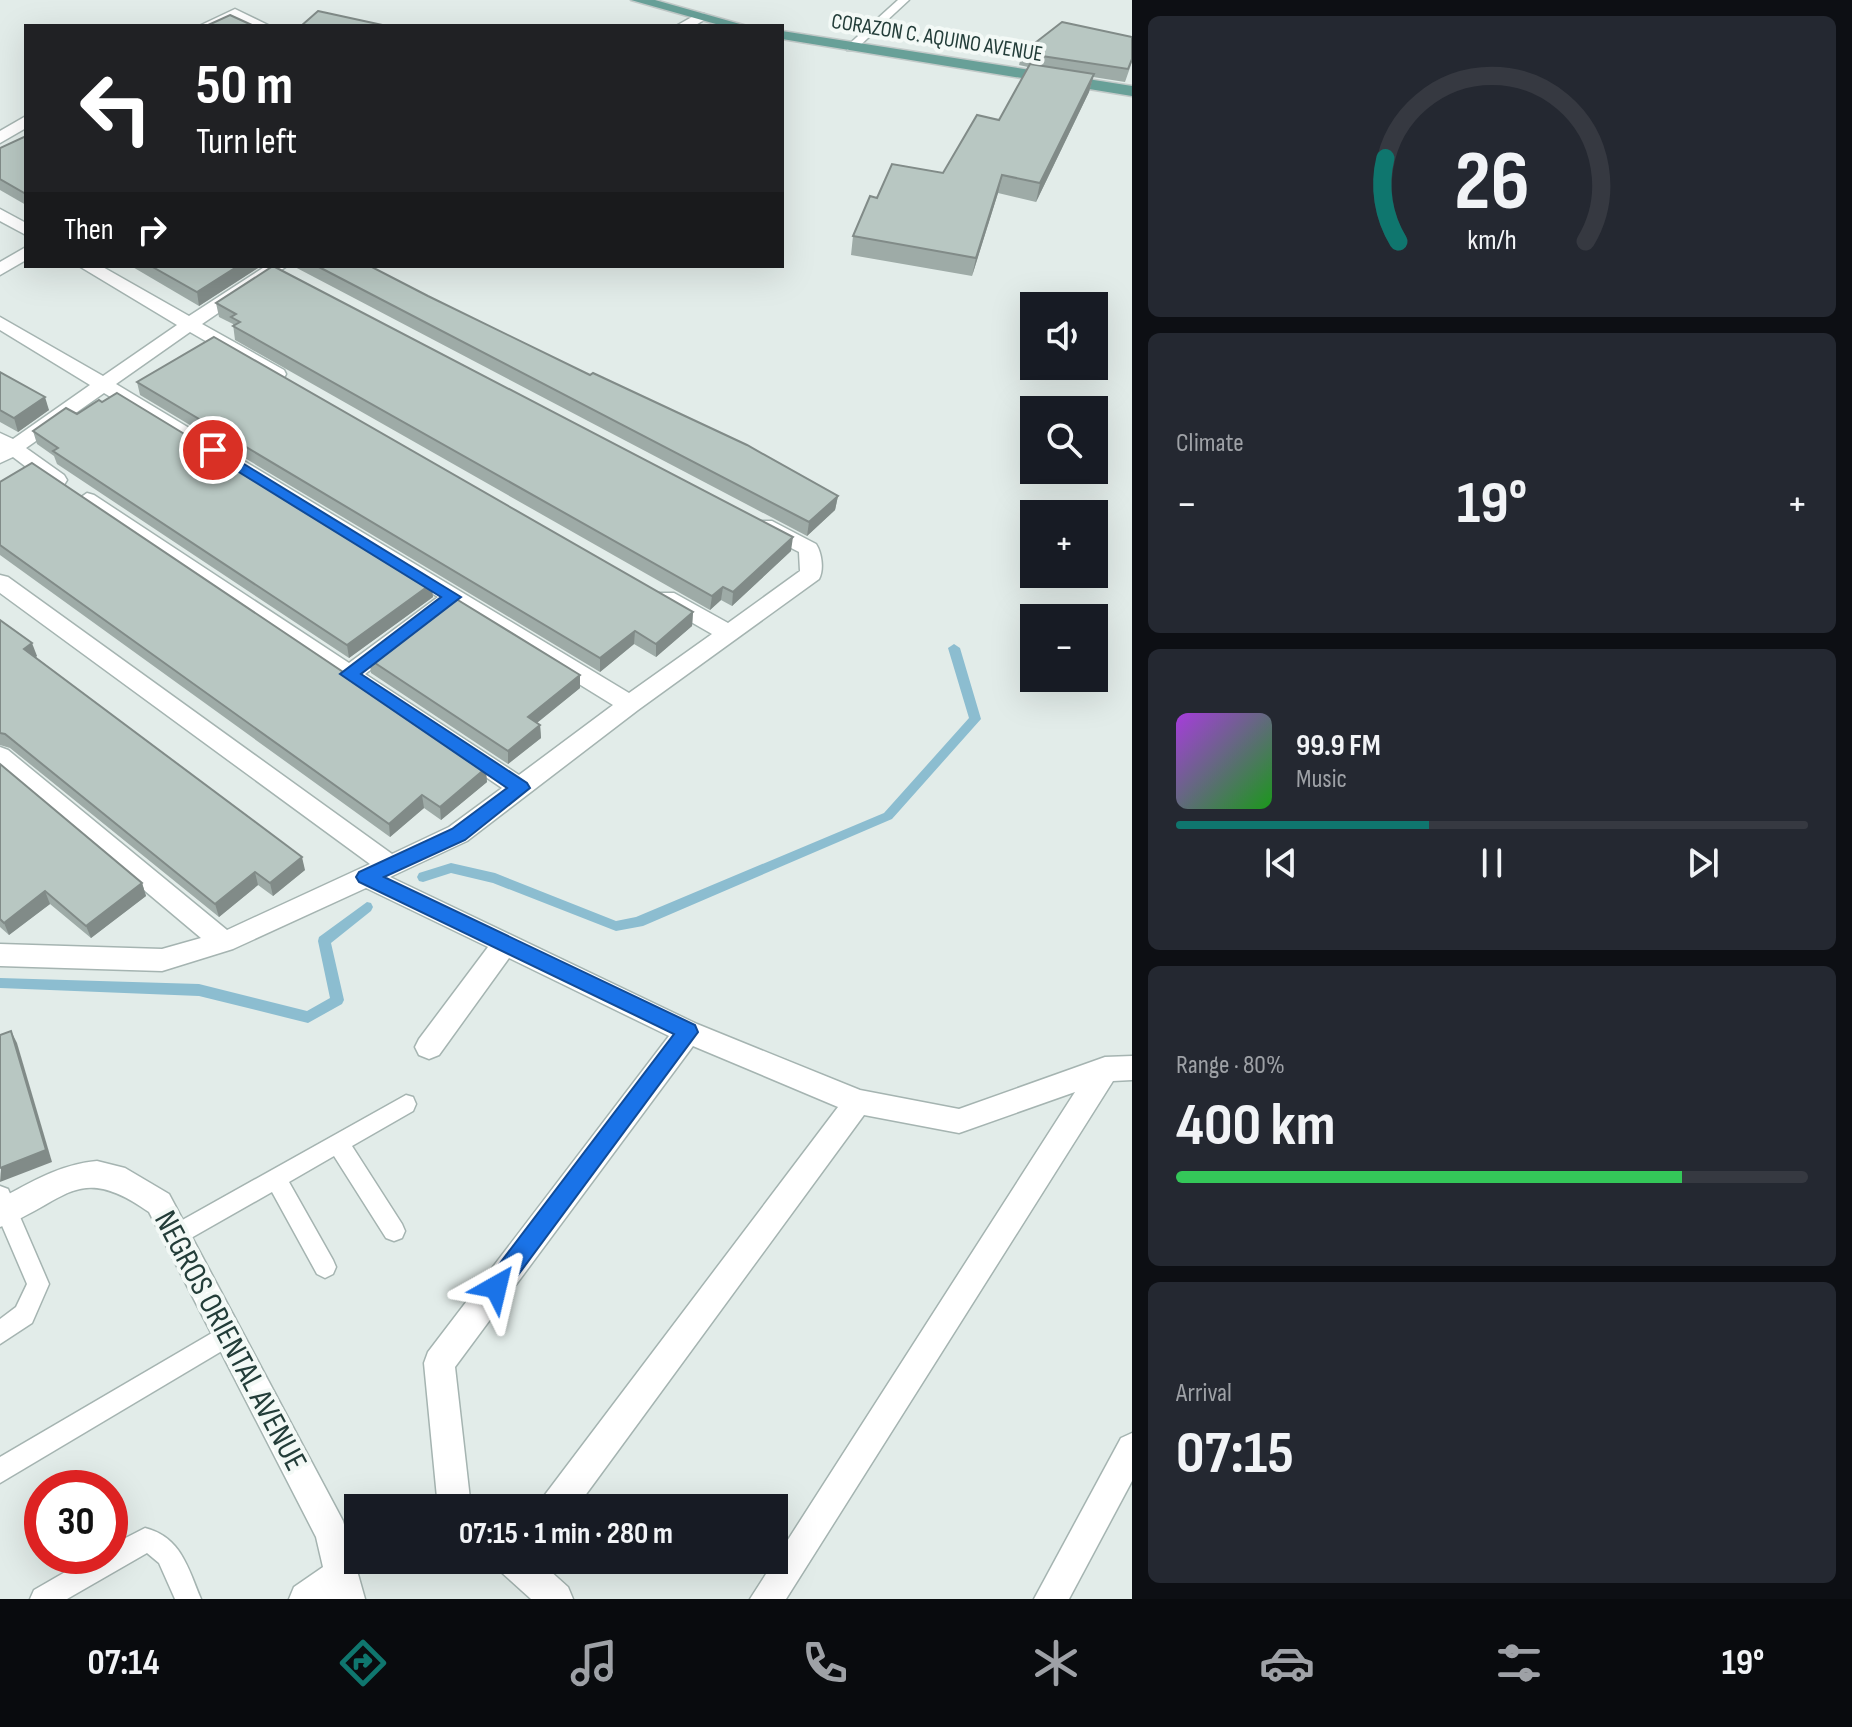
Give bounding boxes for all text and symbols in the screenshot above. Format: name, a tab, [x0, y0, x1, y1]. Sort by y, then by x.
street label: CORAZON C. AQUINO AVENUE	[829, 8, 1045, 68]
text: 50 m	[196, 53, 293, 120]
icon: left	[64, 56, 168, 160]
text: Turn left	[196, 121, 297, 164]
text: 26	[1454, 133, 1530, 233]
icon: right	[130, 208, 174, 252]
text: Then	[64, 212, 114, 248]
text: km/h	[1467, 223, 1517, 258]
map controls	[1020, 292, 1108, 692]
button: sound	[1020, 292, 1108, 380]
button: search	[1020, 396, 1108, 484]
pin	[179, 416, 247, 484]
icon: arrive	[191, 428, 235, 472]
text: Climate	[1176, 428, 1244, 459]
text: 19°	[1457, 468, 1527, 540]
text: −	[1176, 478, 1198, 531]
text: +	[1786, 478, 1808, 531]
button: +	[1020, 500, 1108, 588]
button: −	[1020, 604, 1108, 692]
text: 99.9 FM	[1296, 728, 1381, 764]
text: Music	[1296, 764, 1347, 795]
icon: previous	[1259, 841, 1303, 885]
icon: pause	[1470, 841, 1514, 885]
icon: next	[1681, 841, 1725, 885]
text: Range · 80%	[1176, 1050, 1285, 1081]
text: 400 km	[1176, 1090, 1336, 1162]
street label: NEGROS ORIENTAL AVENUE	[145, 1204, 315, 1478]
position arrow	[454, 1245, 538, 1329]
text: Arrival	[1176, 1378, 1232, 1409]
text: 07:15	[1176, 1418, 1294, 1490]
speed limit sign: 30	[24, 1470, 128, 1574]
text: 07:15 · 1 min · 280 m	[459, 1516, 673, 1552]
icon: directions	[335, 1635, 391, 1691]
icon: music	[566, 1635, 622, 1691]
icon: phone	[797, 1635, 853, 1691]
icon: climate	[1028, 1635, 1084, 1691]
icon: car	[1259, 1635, 1315, 1691]
icon: filters	[1491, 1635, 1547, 1691]
text: 07:14	[88, 1642, 159, 1685]
text: 19°	[1722, 1642, 1764, 1685]

